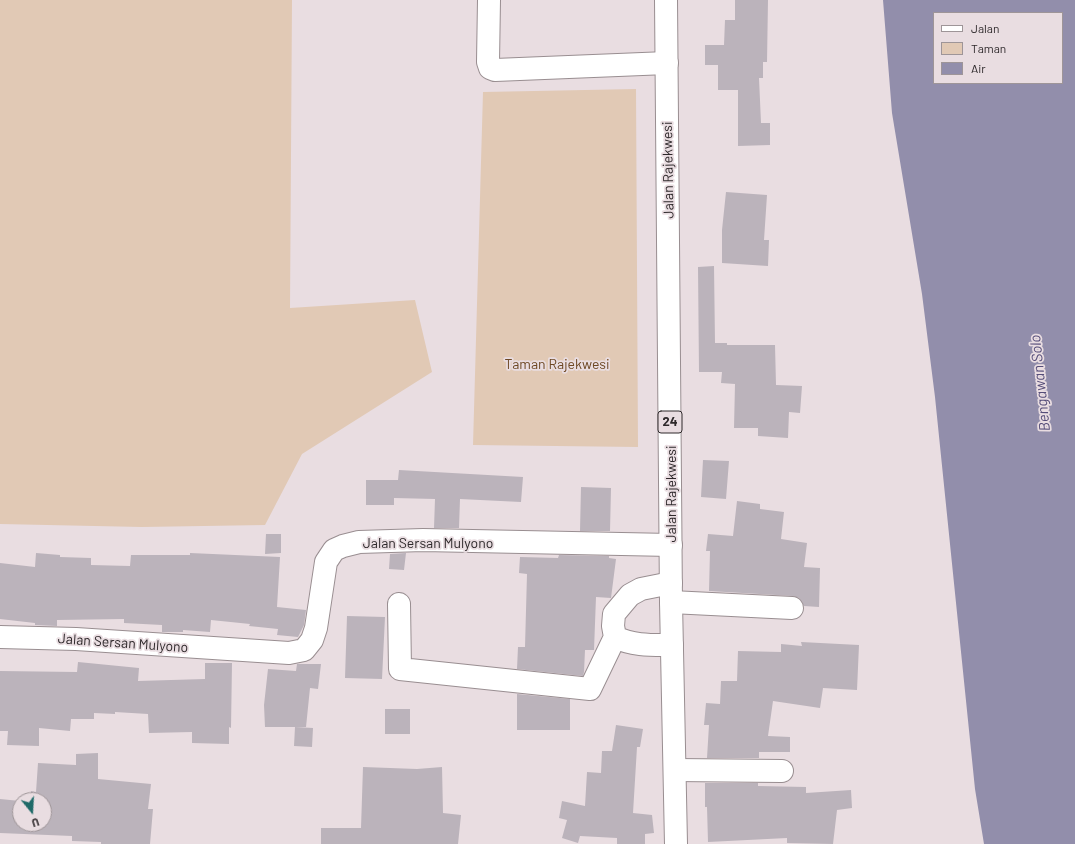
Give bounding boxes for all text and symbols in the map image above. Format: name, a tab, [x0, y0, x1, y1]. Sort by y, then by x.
legend	[933, 12, 1063, 84]
text: Jalan	[971, 21, 999, 35]
text: Taman	[971, 41, 1006, 55]
text: Air	[971, 61, 986, 75]
street label: Jalan Rajekwesi	[659, 121, 677, 219]
water label: Bengawan Solo	[1026, 334, 1054, 432]
park label: Taman Rajekwesi	[504, 356, 610, 372]
road number: 24	[658, 411, 682, 433]
street label: Jalan Rajekwesi	[663, 445, 679, 543]
street label: Jalan Sersan Mulyono	[363, 535, 493, 551]
street label: Jalan Sersan Mulyono	[57, 630, 189, 656]
north arrow	[12, 792, 52, 832]
text: U	[30, 816, 41, 830]

